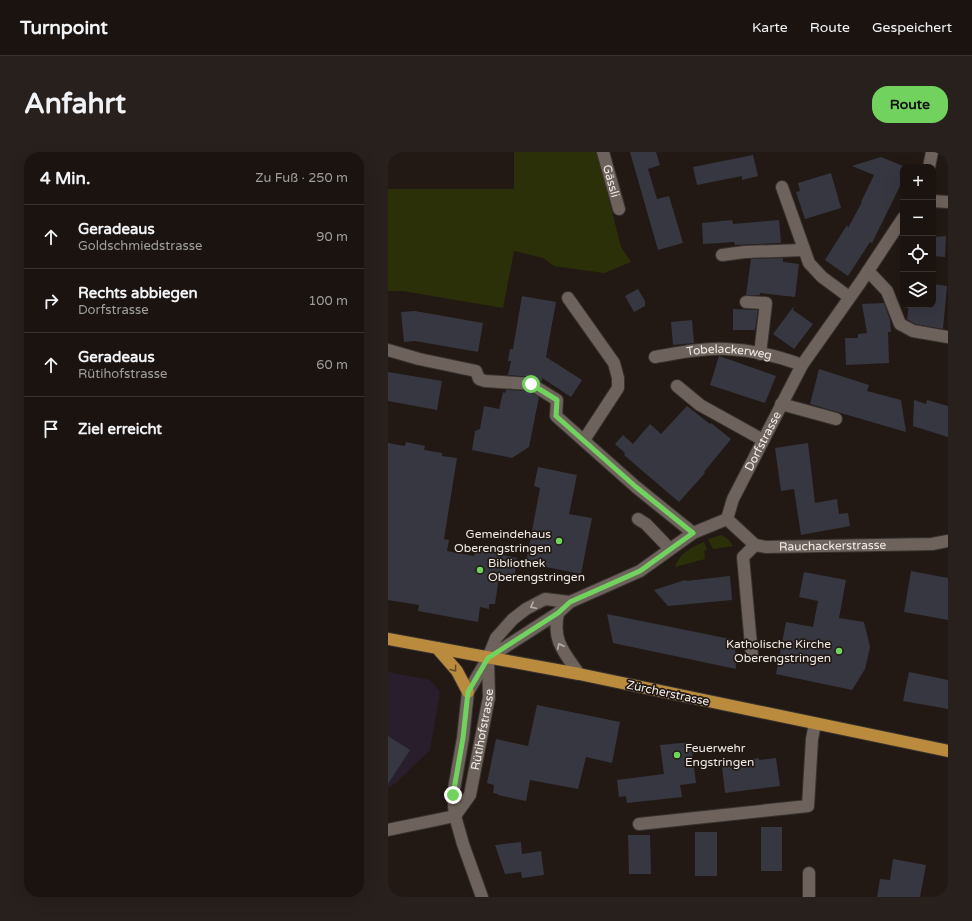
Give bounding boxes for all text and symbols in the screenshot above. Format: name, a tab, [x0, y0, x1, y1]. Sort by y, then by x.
text: Turnpoint	[20, 17, 108, 39]
text: Karte	[752, 19, 788, 36]
text: Route	[810, 19, 850, 36]
text: Gespeichert	[872, 19, 952, 36]
button: Route	[872, 86, 948, 123]
text: Anfahrt	[24, 87, 126, 121]
street label: Gässli	[600, 163, 622, 199]
map controls	[900, 164, 936, 308]
button: +	[900, 164, 936, 200]
text: 4 Min.	[40, 168, 90, 189]
text: Zu Fuß · 250 m	[255, 170, 348, 186]
button: −	[900, 200, 936, 236]
text: Geradeaus	[78, 220, 155, 238]
icon: ahead	[40, 226, 62, 248]
text: 90 m	[316, 229, 348, 245]
button: locate	[900, 236, 936, 272]
text: Goldschmiedstrasse	[78, 238, 202, 254]
button: layers	[900, 272, 936, 308]
text: Rechts abbiegen	[78, 284, 198, 302]
icon: right	[40, 290, 62, 312]
text: 100 m	[308, 293, 348, 309]
text: Dorfstrasse	[78, 302, 149, 318]
street label: Tobelackerweg	[686, 342, 773, 362]
text: Geradeaus	[78, 348, 155, 366]
icon: ahead	[40, 354, 62, 376]
text: 60 m	[316, 357, 348, 373]
text: Rütihofstrasse	[78, 366, 167, 382]
route start	[522, 375, 540, 393]
street label: Dorfstrasse	[742, 409, 784, 473]
icon: arrive	[40, 418, 62, 440]
text: Ziel erreicht	[78, 420, 162, 438]
place label: Gemeindehaus Oberengstringen	[454, 527, 551, 555]
marker: Gemeindehaus Oberengstringen	[554, 536, 564, 546]
street label: Rauchackerstrasse	[779, 538, 887, 554]
place label: Bibliothek Oberengstringen	[488, 556, 585, 584]
marker: Bibliothek Oberengstringen	[475, 565, 485, 575]
one-way arrow	[530, 601, 537, 608]
place label: Katholische Kirche Oberengstringen	[726, 637, 831, 665]
one-way arrow	[557, 643, 565, 650]
marker: Katholische Kirche Oberengstringen	[834, 646, 844, 656]
one-way arrow	[449, 665, 457, 672]
street label: Zürcherstrasse	[625, 677, 711, 709]
street label: Rütihofstrasse	[468, 688, 496, 771]
place label: Feuerwehr Engstringen	[685, 741, 754, 769]
marker: Feuerwehr Engstringen	[672, 750, 682, 760]
route end	[444, 786, 462, 804]

